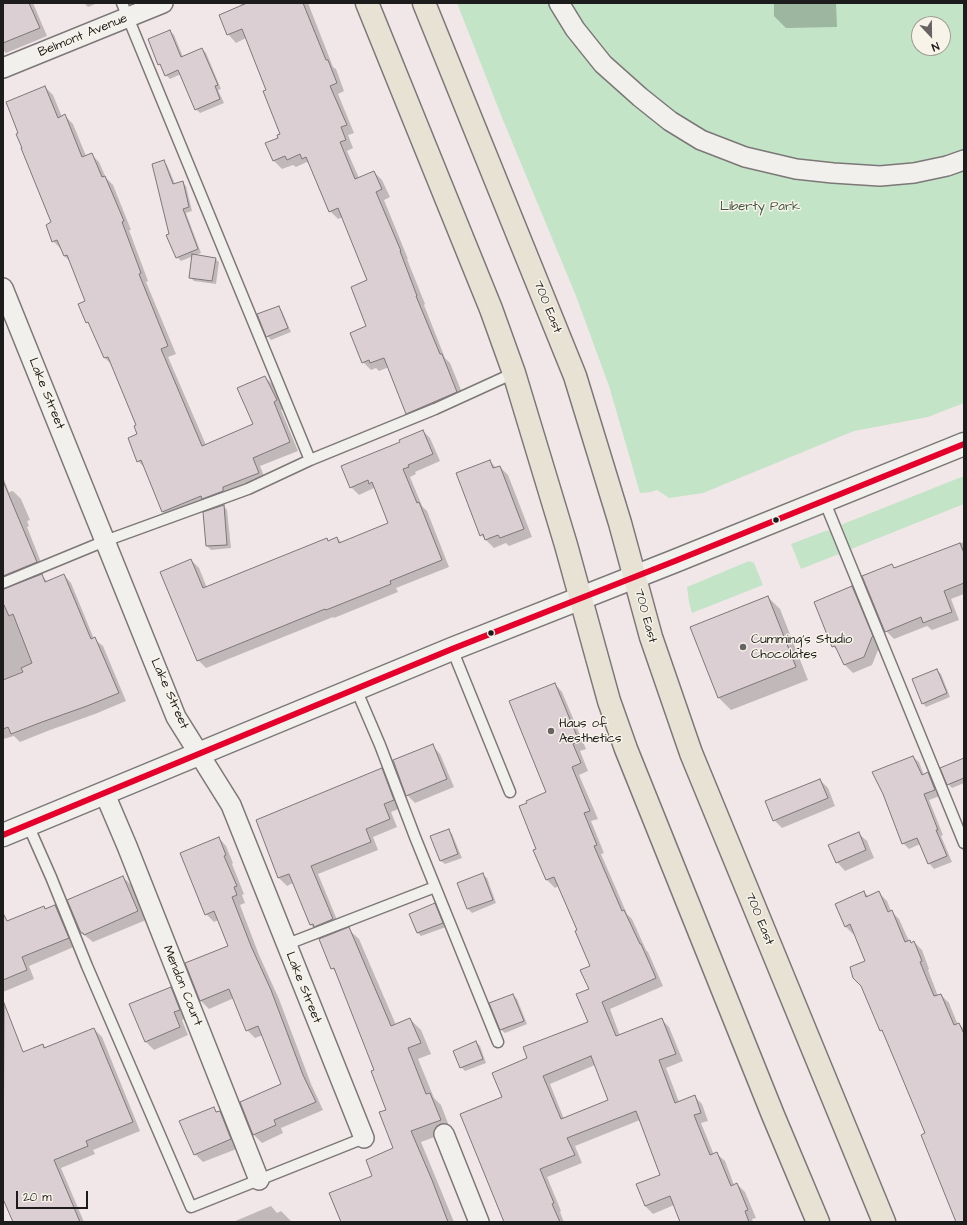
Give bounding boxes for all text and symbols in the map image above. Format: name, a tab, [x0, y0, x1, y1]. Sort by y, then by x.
street label: Belmont Avenue	[36, 11, 130, 61]
north arrow	[911, 16, 951, 56]
text: N	[929, 38, 941, 55]
park label: Liberty Park	[720, 199, 800, 215]
street label: 700 East	[529, 278, 565, 336]
street label: Lake Street	[25, 356, 67, 432]
unlabelled marker	[771, 515, 781, 525]
street label: 700 East	[630, 587, 660, 645]
unlabelled marker	[486, 628, 496, 638]
place label: Cumming's Studio Chocolates	[751, 632, 852, 663]
marker: Cumming's Studio Chocolates	[738, 642, 748, 652]
street label: Lake Street	[146, 656, 192, 732]
place label: Haus of Aesthetics	[559, 716, 622, 747]
marker: Haus of Aesthetics	[546, 726, 556, 736]
street label: 700 East	[741, 890, 777, 948]
street label: Mendon Court	[159, 943, 205, 1029]
street label: Lake Street	[282, 950, 324, 1026]
scale bar	[18, 1183, 90, 1209]
text: 20 m	[23, 1189, 52, 1206]

